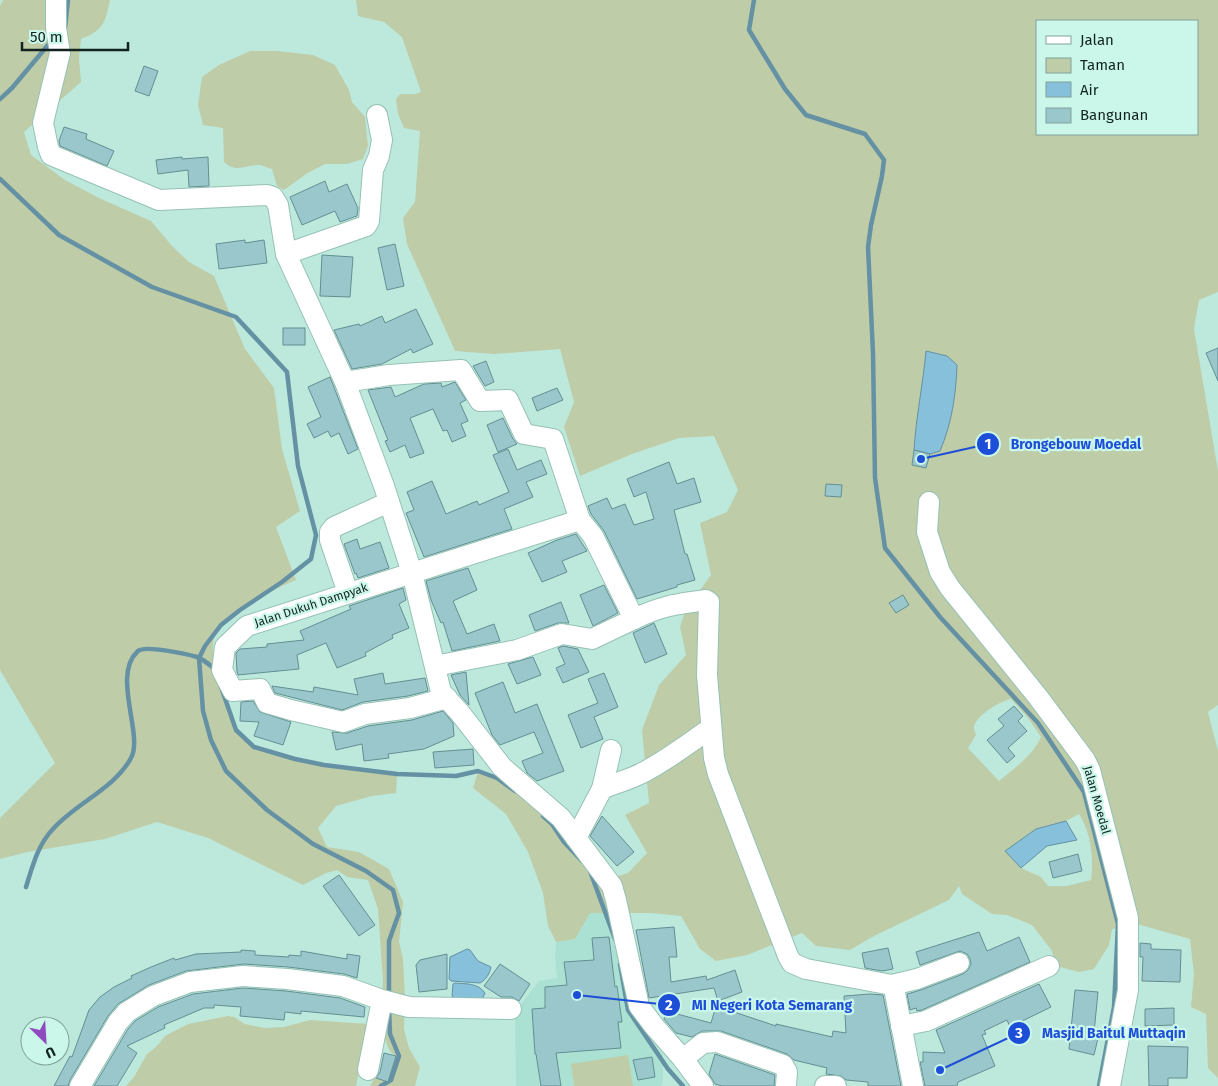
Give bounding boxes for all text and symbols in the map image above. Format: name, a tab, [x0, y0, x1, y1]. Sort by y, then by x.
scale bar	[22, 20, 129, 52]
legend	[1036, 20, 1198, 135]
text: 50 m	[30, 28, 63, 46]
text: Jalan	[1080, 31, 1114, 49]
text: Taman	[1080, 56, 1125, 74]
text: Air	[1080, 81, 1099, 99]
text: Bangunan	[1080, 106, 1148, 124]
callout: Brongebouw Moedal	[975, 429, 1151, 458]
text: 1	[985, 435, 991, 453]
text: Brongebouw Moedal	[1011, 436, 1142, 453]
street label: Jalan Dukuh Dampyak	[253, 580, 370, 630]
street label: Jalan Moedal	[1081, 764, 1114, 836]
callout: MI Negeri Kota Semarang	[656, 991, 862, 1020]
text: 2	[665, 996, 673, 1014]
text: MI Negeri Kota Semarang	[692, 997, 852, 1014]
north arrow	[20, 1016, 70, 1066]
callout: Masjid Baitul Muttaqin	[1007, 1019, 1196, 1048]
text: 3	[1014, 1024, 1023, 1042]
text: Masjid Baitul Muttaqin	[1042, 1025, 1186, 1042]
text: U	[43, 1043, 58, 1062]

